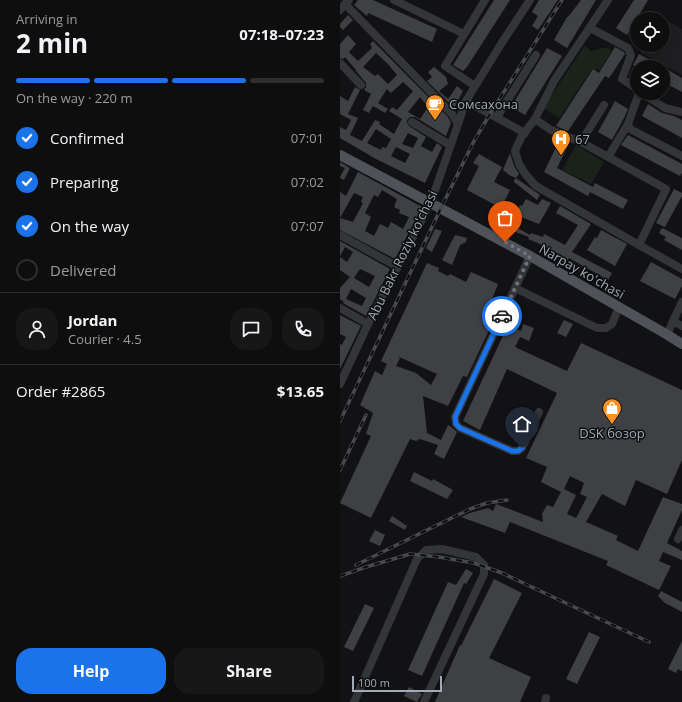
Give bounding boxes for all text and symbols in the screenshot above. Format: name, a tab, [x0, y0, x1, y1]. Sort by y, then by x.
text: Arriving in	[16, 10, 78, 28]
map controls	[630, 12, 670, 100]
button: locate	[630, 12, 670, 52]
text: 07:18–07:23	[239, 24, 324, 44]
text: 2 min	[16, 25, 88, 61]
button: layers	[630, 60, 670, 100]
text: On the way · 220 m	[16, 89, 132, 107]
cafe icon: Сомсахона	[424, 93, 446, 121]
place label: Сомсахона	[449, 95, 518, 113]
icon: check	[16, 127, 38, 149]
text: Confirmed	[50, 128, 124, 148]
hospital icon: 67	[550, 128, 572, 156]
text: 07:01	[291, 129, 324, 147]
place label: 67	[575, 130, 590, 148]
icon: check	[16, 171, 38, 193]
text: Preparing	[50, 172, 118, 192]
text: 07:02	[291, 173, 324, 191]
street label: Abu Bakr Roziy ko'chasi	[363, 187, 441, 323]
pin	[488, 201, 522, 242]
icon: bag	[494, 207, 516, 229]
icon: check	[16, 215, 38, 237]
text: On the way	[50, 216, 129, 236]
text: 07:07	[291, 217, 324, 235]
street label: Narpay ko'chasi	[536, 239, 628, 303]
text: Delivered	[50, 260, 117, 280]
courier	[482, 296, 522, 336]
icon: car	[491, 305, 513, 327]
button: person	[16, 308, 58, 350]
button: chat	[230, 308, 272, 350]
button: phone	[282, 308, 324, 350]
text: Jordan	[68, 310, 117, 330]
text: Courier · 4.5	[68, 330, 142, 348]
text: Order #2865	[16, 381, 105, 401]
text: $13.65	[277, 381, 324, 401]
shop icon: DSK бозор	[601, 397, 623, 425]
pin	[505, 407, 539, 448]
icon: home	[511, 413, 533, 435]
place label: DSK бозор	[579, 424, 645, 442]
button: Help	[16, 648, 166, 694]
button: Share	[174, 648, 324, 694]
scale bar	[352, 674, 442, 693]
text: 100 m	[358, 675, 390, 690]

